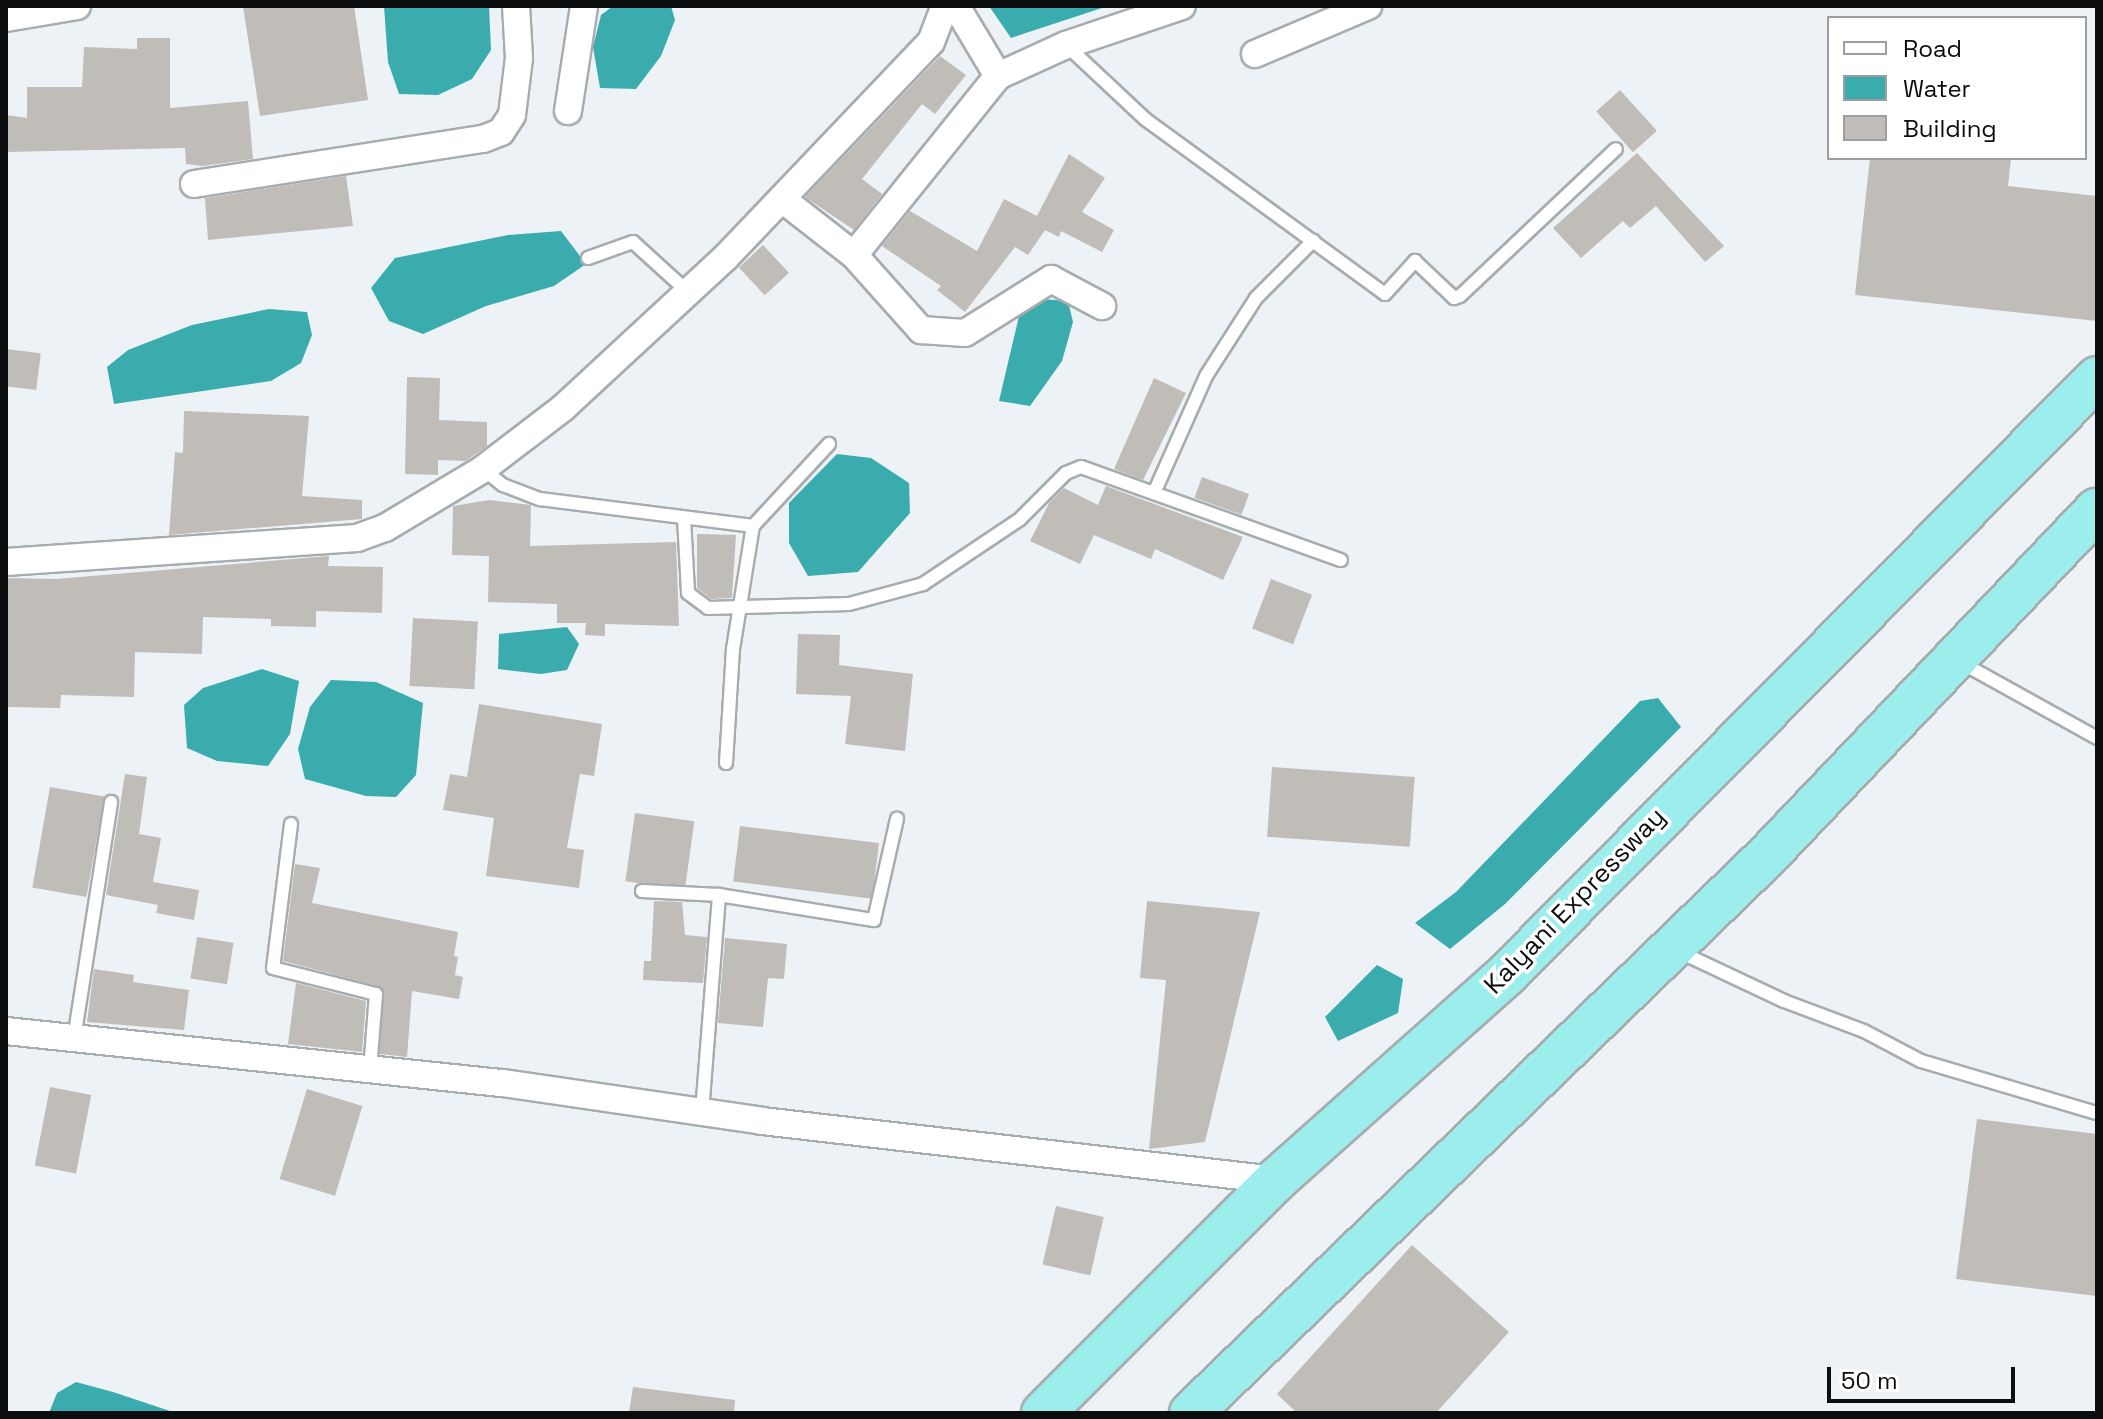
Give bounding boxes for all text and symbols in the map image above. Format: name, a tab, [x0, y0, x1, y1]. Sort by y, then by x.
legend	[1827, 16, 2087, 160]
text: Road	[1903, 33, 1962, 64]
text: Water	[1903, 73, 1971, 104]
text: Building	[1903, 113, 1997, 144]
street label: Kalyani Expressway	[1478, 801, 1672, 1001]
scale bar	[1831, 1351, 2019, 1401]
text: 50 m	[1841, 1365, 1898, 1396]

